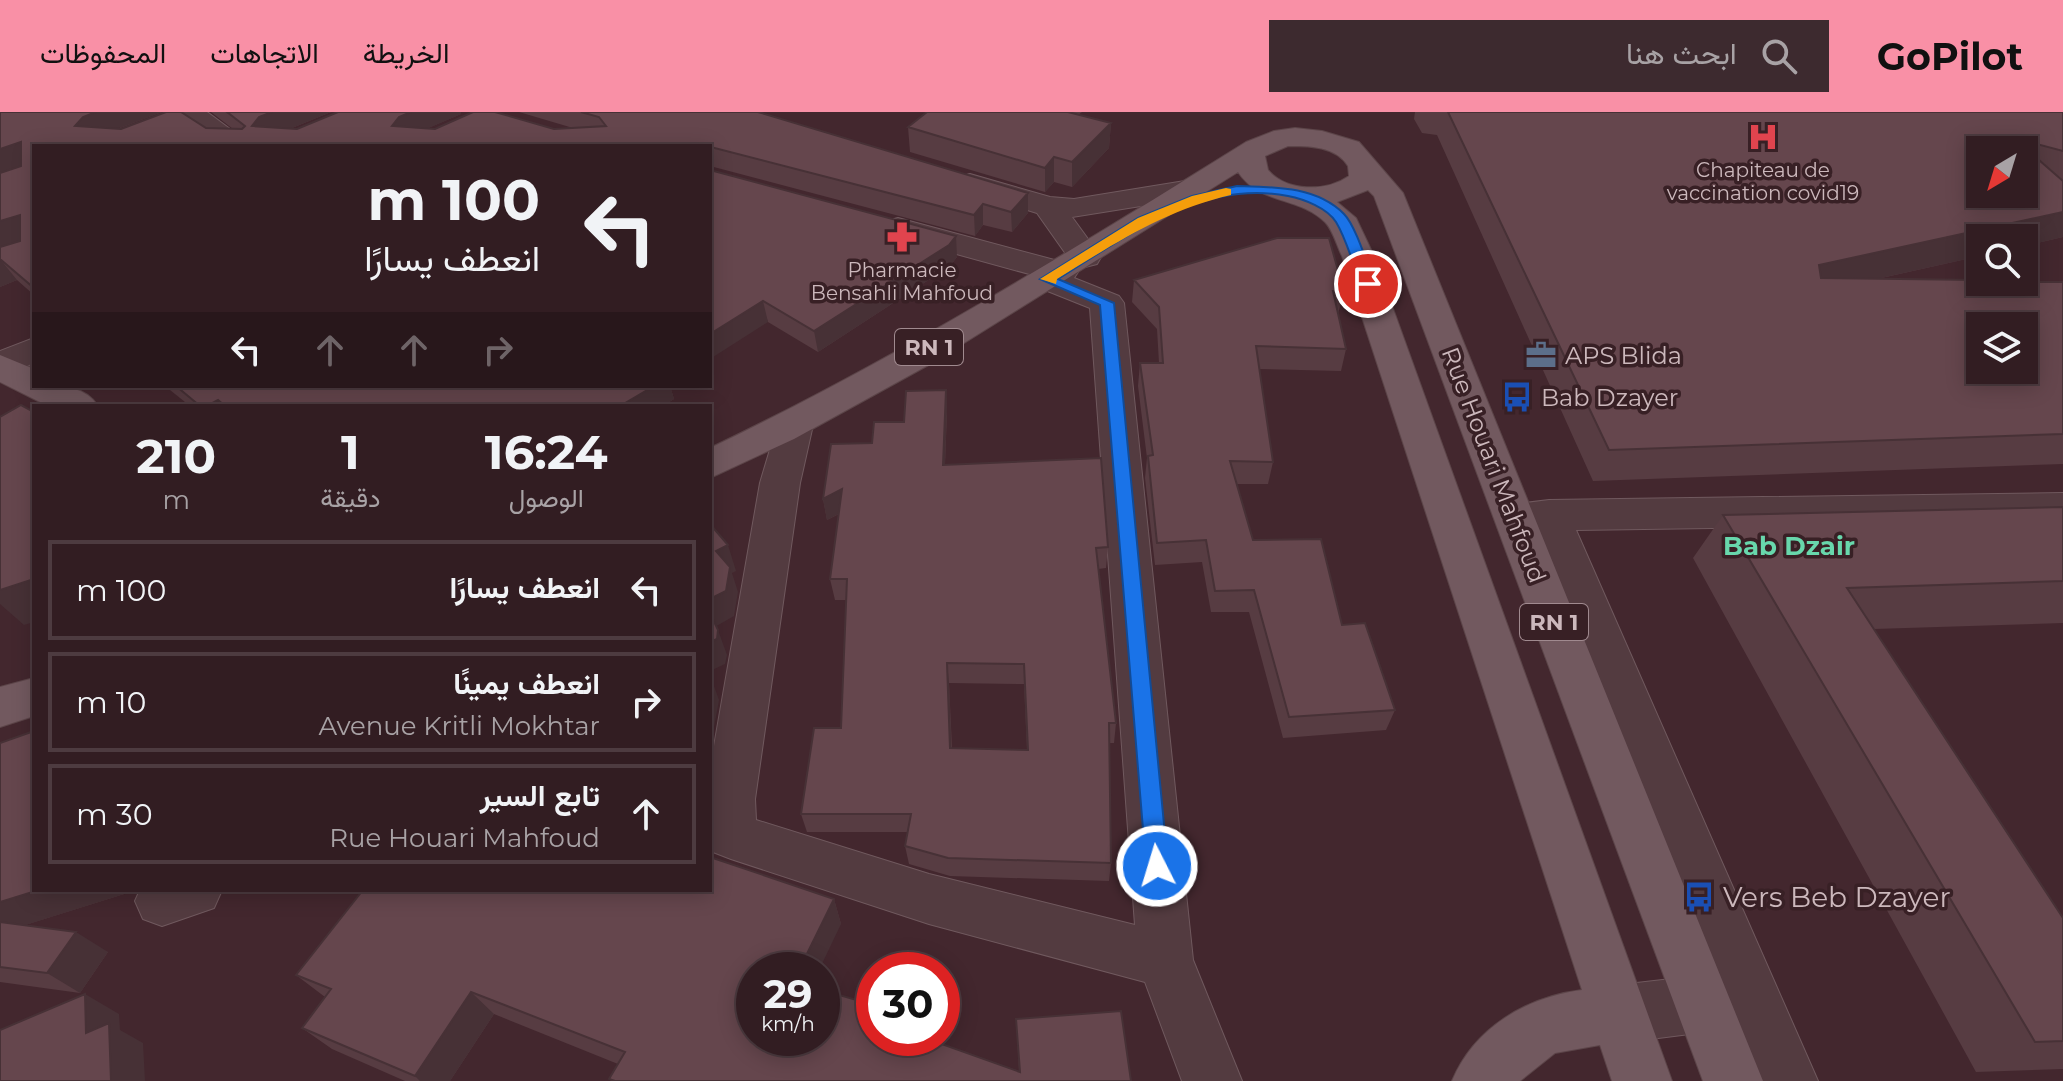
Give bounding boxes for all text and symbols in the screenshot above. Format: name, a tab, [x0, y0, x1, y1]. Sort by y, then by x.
search box	[1269, 20, 1829, 92]
text: GoPilot	[1877, 33, 2023, 80]
icon: search	[1757, 34, 1801, 78]
text: ابحث هنا	[1626, 35, 1737, 72]
text: المحفوظات	[40, 36, 166, 70]
text: الاتجاهات	[210, 36, 319, 70]
text: الخريطة	[363, 36, 449, 70]
hospital icon: Chapiteau de vaccination covid19	[1746, 120, 1780, 154]
north arrow	[1966, 136, 2038, 208]
map controls	[1966, 136, 2038, 384]
place label: Chapiteau de vaccination covid19	[1667, 158, 1859, 205]
text: 100 m	[367, 166, 540, 234]
icon: left	[568, 176, 672, 280]
pharmacy icon: Pharmacie Bensahli Mahfoud	[885, 220, 919, 254]
button: search	[1966, 224, 2038, 296]
text: انعطف يسارًا	[364, 236, 540, 280]
pin	[1334, 250, 1402, 318]
place label: Pharmacie Bensahli Mahfoud	[811, 258, 993, 305]
icon: arrive	[1346, 262, 1390, 306]
button: layers	[1966, 312, 2038, 384]
icon: left	[224, 328, 268, 372]
icon: ahead	[308, 328, 352, 372]
icon: ahead	[392, 328, 436, 372]
icon: right	[476, 328, 520, 372]
road number: RN 1	[895, 329, 963, 365]
office icon: APS Blida	[1524, 338, 1558, 372]
place label: APS Blida	[1565, 341, 1682, 370]
street label: Rue Houari Mahfoud	[1436, 343, 1552, 587]
bus stop icon: Bab Dzayer	[1500, 380, 1534, 414]
place label: Bab Dzayer	[1541, 383, 1678, 412]
text: 1	[341, 423, 360, 481]
text: 16:24	[485, 423, 608, 481]
text: 210	[136, 427, 216, 485]
text: دقيقة	[320, 482, 381, 514]
text: الوصول	[509, 482, 584, 514]
text: m	[162, 484, 190, 516]
district label: Bab Dzair	[1723, 530, 1855, 562]
icon: left	[624, 568, 668, 612]
text: انعطف يسارًا	[450, 569, 600, 606]
text: 100 m	[76, 572, 166, 609]
road number: RN 1	[1520, 604, 1588, 640]
text: انعطف يمينًا	[453, 665, 600, 702]
icon: right	[624, 680, 668, 724]
text: 10 m	[76, 684, 146, 721]
text: Avenue Kritli Mokhtar	[318, 710, 600, 742]
text: تابع السير	[480, 777, 600, 814]
icon: ahead	[624, 792, 668, 836]
text: 30 m	[76, 796, 153, 833]
text: Rue Houari Mahfoud	[329, 822, 600, 854]
position arrow	[1115, 824, 1199, 908]
bus stop icon: Vers Beb Dzayer	[1682, 880, 1716, 914]
place label: Vers Beb Dzayer	[1723, 880, 1951, 914]
speed limit sign: 30	[856, 952, 960, 1056]
text: 29	[763, 969, 813, 1018]
text: km/h	[761, 1012, 815, 1036]

